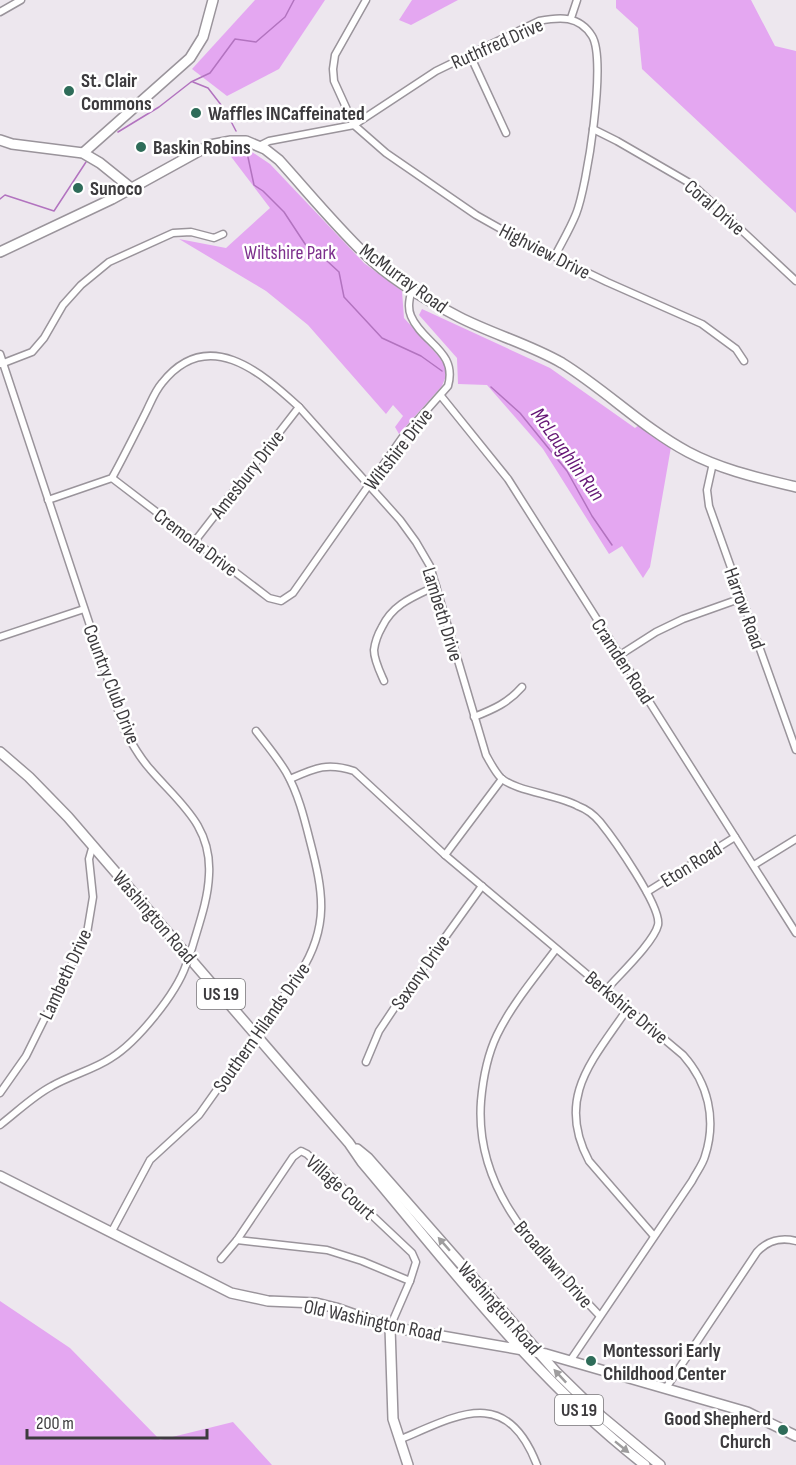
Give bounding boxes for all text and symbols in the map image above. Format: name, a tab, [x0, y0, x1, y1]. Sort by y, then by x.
street label: Ruthfred Drive	[448, 13, 547, 75]
place label: St. Clair Commons	[81, 69, 152, 116]
marker: St. Clair Commons	[62, 84, 76, 98]
place label: Waffles INCaffeinated	[208, 102, 365, 126]
marker: Waffles INCaffeinated	[189, 106, 203, 120]
place label: Baskin Robins	[153, 136, 251, 160]
marker: Baskin Robins	[134, 140, 148, 154]
street label: Coral Drive	[679, 175, 750, 241]
place label: Sunoco	[90, 177, 143, 201]
marker: Sunoco	[71, 181, 85, 195]
street label: Highview Drive	[495, 219, 594, 285]
street label: McMurray Road	[355, 239, 452, 319]
park label: Wiltshire Park	[244, 241, 336, 265]
water label: McLaughlin Run	[525, 403, 610, 506]
street label: Wiltshire Drive	[359, 404, 438, 495]
street label: Amesbury Drive	[205, 426, 290, 524]
street label: Cremona Drive	[149, 504, 242, 582]
street label: Lambeth Drive	[416, 564, 468, 664]
street label: Harrow Road	[718, 564, 770, 652]
street label: Cramden Road	[586, 614, 659, 709]
street label: Country Club Drive	[77, 621, 145, 747]
street label: Eton Road	[657, 837, 727, 893]
street label: Washington Road	[107, 866, 201, 969]
street label: Lambeth Drive	[35, 925, 97, 1023]
street label: Saxony Drive	[386, 930, 455, 1015]
street label: Southern Hilands Drive	[208, 958, 315, 1097]
street label: Berkshire Drive	[580, 966, 673, 1049]
road number: US 19	[197, 979, 245, 1009]
street label: Village Court	[301, 1150, 380, 1225]
street label: Broadlawn Drive	[509, 1216, 598, 1313]
one-way arrow	[438, 1237, 451, 1252]
street label: Washington Road	[452, 1257, 546, 1360]
street label: Old Washington Road	[302, 1295, 444, 1347]
place label: Montessori Early Childhood Center	[603, 1339, 726, 1386]
marker: Montessori Early Childhood Center	[584, 1354, 598, 1368]
one-way arrow	[553, 1369, 567, 1383]
road number: US 19	[555, 1395, 603, 1425]
scale bar	[27, 1402, 207, 1440]
place label: Good Shepherd Church	[664, 1407, 771, 1454]
text: 200 m	[36, 1413, 74, 1434]
marker: Good Shepherd Church	[776, 1423, 790, 1437]
one-way arrow	[614, 1441, 630, 1454]

